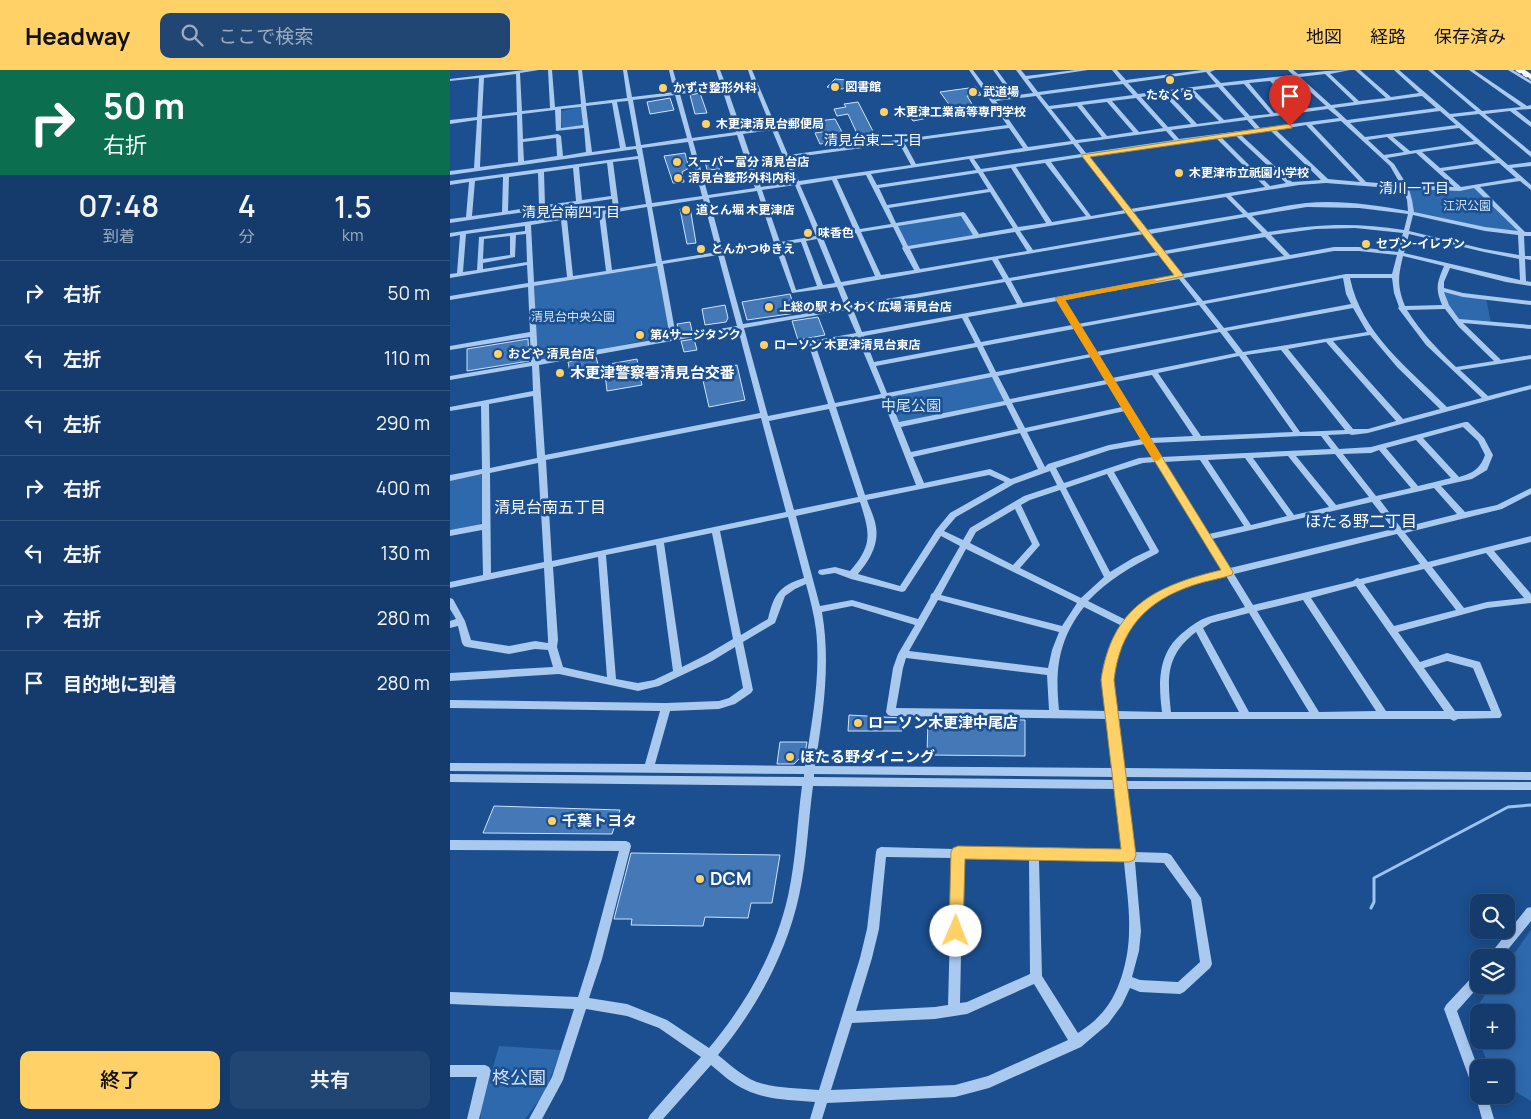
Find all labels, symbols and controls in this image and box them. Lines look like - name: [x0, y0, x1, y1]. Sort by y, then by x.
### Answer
- search box: [160, 13, 510, 58]
- text: Headway: [25, 19, 130, 52]
- icon: search: [178, 21, 206, 49]
- text: ここで検索: [218, 23, 313, 49]
- text: 地図: [1306, 24, 1342, 48]
- text: 経路: [1370, 24, 1406, 48]
- text: 保存済み: [1434, 24, 1506, 48]
- marker: たなくら: [1164, 74, 1176, 86]
- pin: [1269, 75, 1311, 126]
- place label: 図書館: [845, 78, 881, 95]
- place label: かずさ整形外科: [673, 79, 757, 96]
- marker: 図書館: [829, 81, 841, 93]
- text: 50 m: [103, 82, 185, 130]
- marker: かずさ整形外科: [657, 82, 669, 94]
- icon: arrive: [1276, 82, 1304, 110]
- place label: 武道場: [983, 83, 1019, 100]
- marker: 武道場: [967, 86, 979, 98]
- place label: たなくら: [1146, 86, 1194, 103]
- icon: right: [20, 90, 85, 155]
- place label: 木更津工業高等専門学校: [894, 103, 1026, 120]
- marker: 木更津工業高等専門学校: [878, 106, 890, 118]
- place label: 木更津清見台郵便局: [716, 115, 824, 132]
- marker: 木更津清見台郵便局: [700, 118, 712, 130]
- text: 右折: [103, 130, 147, 160]
- district label: 清見台東二丁目: [824, 130, 922, 149]
- place label: スーパー富分 清見台店: [687, 153, 809, 170]
- marker: スーパー富分 清見台店: [671, 156, 683, 168]
- place label: 木更津市立祇園小学校: [1189, 164, 1309, 181]
- marker: 木更津市立祇園小学校: [1173, 167, 1185, 179]
- place label: 清見台整形外科内科: [688, 169, 796, 186]
- marker: 清見台整形外科内科: [672, 172, 684, 184]
- district label: 清川一丁目: [1379, 178, 1449, 197]
- text: 07:48: [78, 185, 159, 226]
- text: 4: [238, 185, 256, 226]
- text: 1.5: [334, 186, 372, 227]
- park label: 江沢公園: [1443, 197, 1491, 214]
- place label: 道とん堀 木更津店: [696, 201, 794, 218]
- district label: 清見台南四丁目: [522, 202, 620, 221]
- marker: 道とん堀 木更津店: [680, 204, 692, 216]
- text: km: [342, 224, 364, 246]
- place label: 味香色: [818, 224, 854, 241]
- text: 到着: [103, 225, 135, 247]
- text: 分: [239, 225, 255, 247]
- marker: 味香色: [802, 227, 814, 239]
- place label: セブン-イレブン: [1376, 235, 1465, 252]
- marker: セブン-イレブン: [1360, 238, 1372, 250]
- place label: とんかつゆきえ: [711, 240, 795, 257]
- marker: とんかつゆきえ: [695, 243, 707, 255]
- icon: right: [20, 279, 48, 307]
- text: 50 m: [388, 280, 430, 306]
- text: 右折: [63, 281, 101, 307]
- place label: 上総の駅 わくわく広場 清見台店: [779, 298, 952, 315]
- marker: 上総の駅 わくわく広場 清見台店: [763, 301, 775, 313]
- park label: 清見台中央公園: [531, 308, 615, 325]
- place label: 第4サージタンク: [650, 326, 741, 343]
- marker: 第4サージタンク: [634, 329, 646, 341]
- place label: ローソン 木更津清見台東店: [774, 336, 920, 353]
- marker: ローソン 木更津清見台東店: [758, 339, 770, 351]
- icon: left: [20, 344, 48, 372]
- text: 110 m: [384, 345, 430, 371]
- place label: おどや 清見台店: [508, 345, 594, 362]
- text: 左折: [63, 346, 101, 372]
- marker: おどや 清見台店: [492, 348, 504, 360]
- place label: 木更津警察署清見台交番: [570, 362, 735, 383]
- marker: 木更津警察署清見台交番: [554, 367, 566, 379]
- park label: 中尾公園: [881, 395, 941, 416]
- icon: left: [20, 409, 48, 437]
- text: 290 m: [376, 410, 430, 436]
- text: 左折: [63, 411, 101, 437]
- icon: right: [20, 474, 48, 502]
- text: 400 m: [376, 475, 430, 501]
- text: 右折: [63, 476, 101, 502]
- district label: 清見台南五丁目: [494, 496, 606, 518]
- district label: ほたる野二丁目: [1305, 510, 1417, 532]
- icon: left: [20, 539, 48, 567]
- text: 130 m: [381, 540, 430, 566]
- text: 左折: [63, 541, 101, 567]
- icon: right: [20, 604, 48, 632]
- text: 280 m: [377, 605, 430, 631]
- text: 右折: [63, 606, 101, 632]
- icon: arrive: [20, 669, 48, 697]
- text: 280 m: [377, 670, 430, 696]
- text: 目的地に到着: [63, 671, 177, 697]
- place label: ローソン木更津中尾店: [868, 712, 1018, 733]
- marker: ローソン木更津中尾店: [852, 717, 864, 729]
- place label: ほたる野ダイニング: [800, 746, 935, 767]
- marker: ほたる野ダイニング: [784, 751, 796, 763]
- place label: 千葉トヨタ: [562, 810, 637, 831]
- marker: 千葉トヨタ: [546, 815, 558, 827]
- place label: DCM: [710, 866, 751, 890]
- marker: DCM: [694, 873, 706, 885]
- map controls: [1470, 894, 1515, 1104]
- button: search: [1470, 894, 1515, 939]
- position arrow: [929, 904, 981, 956]
- button: layers: [1470, 949, 1515, 994]
- button: +: [1470, 1004, 1515, 1049]
- button: 終了: [20, 1051, 220, 1109]
- button: 共有: [230, 1051, 430, 1109]
- button: −: [1470, 1059, 1515, 1104]
- park label: 柊公園: [492, 1065, 546, 1089]

